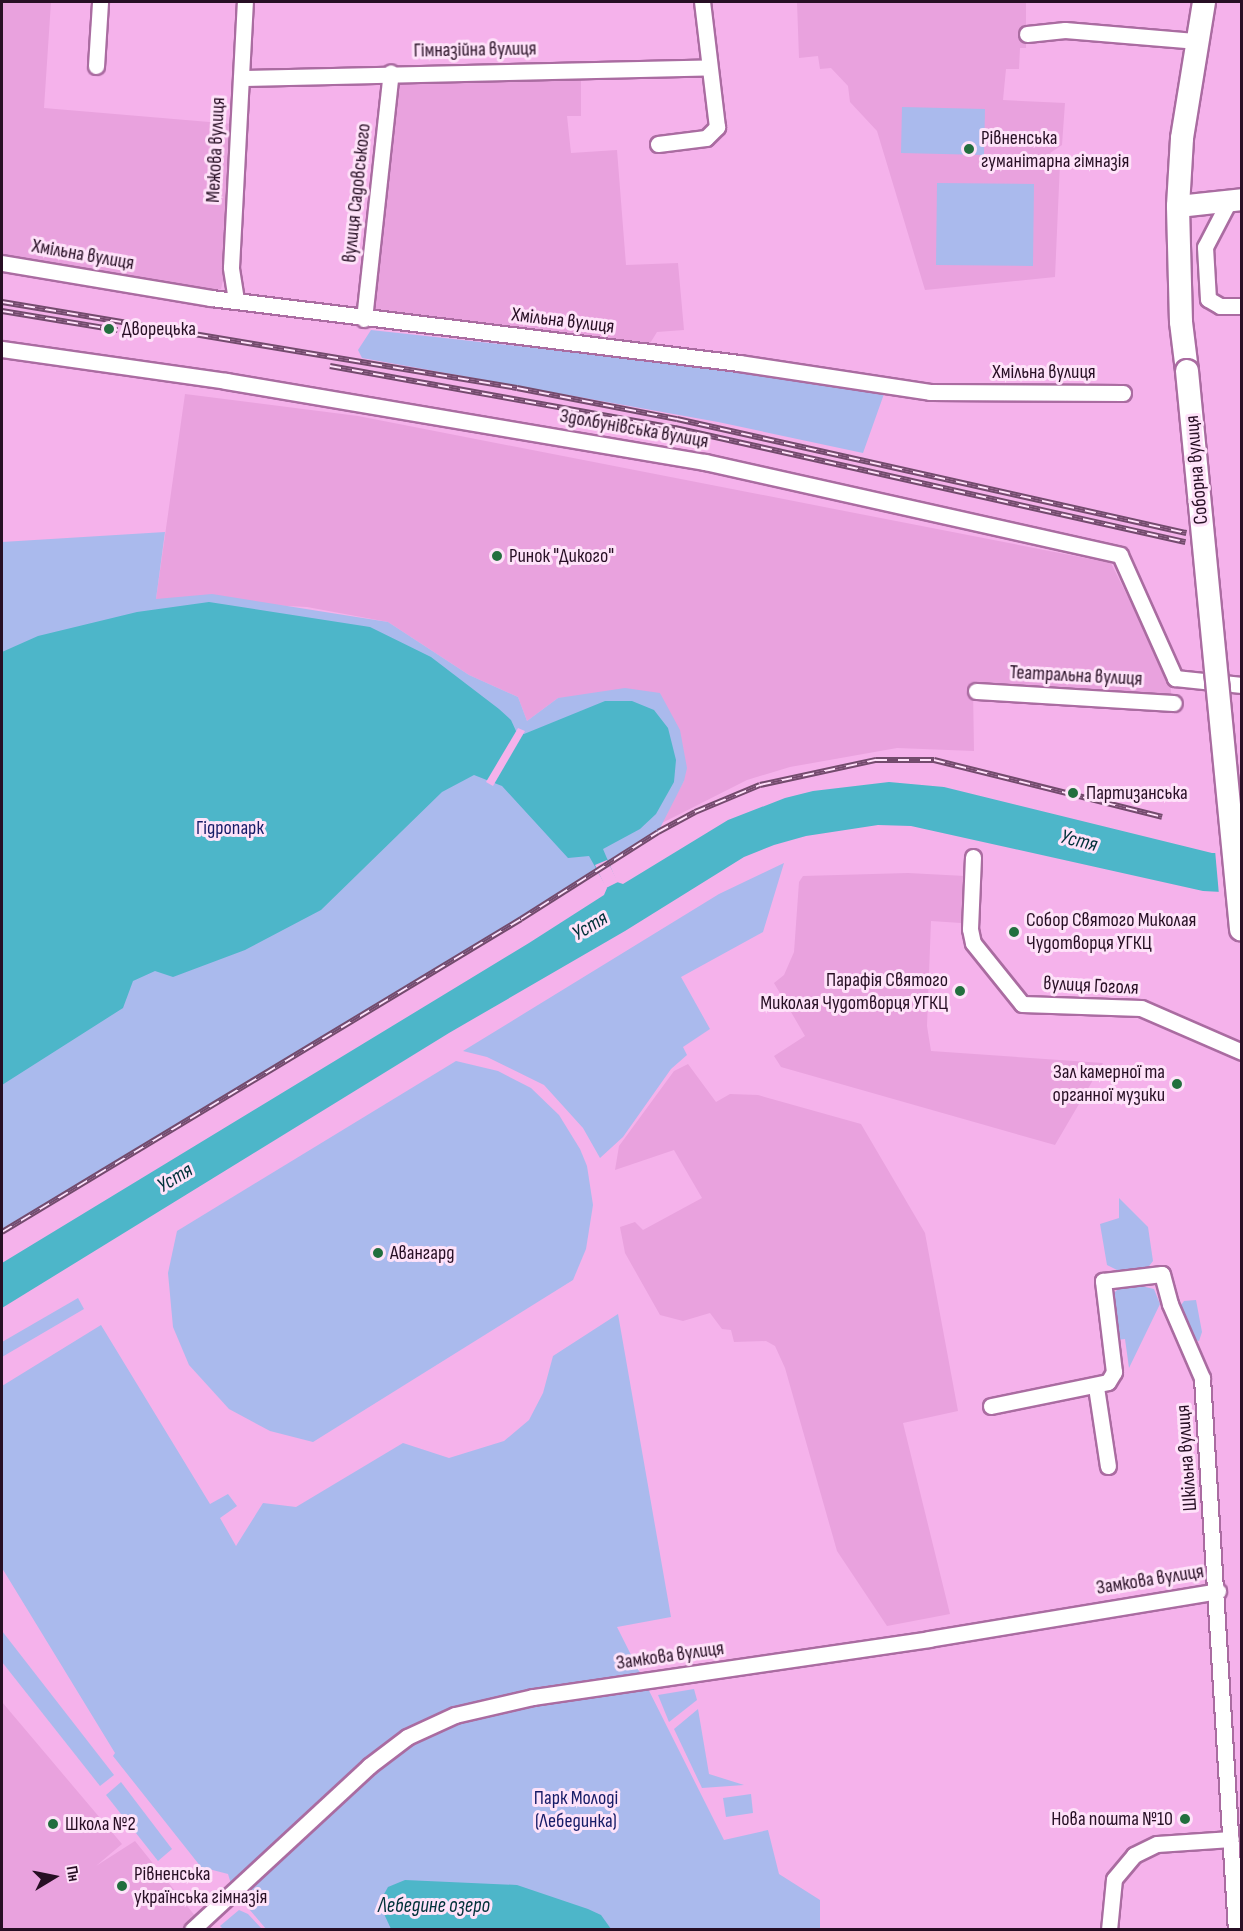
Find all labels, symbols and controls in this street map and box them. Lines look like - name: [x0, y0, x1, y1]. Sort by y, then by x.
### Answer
- street label: Гімназійна вулиця: [413, 37, 537, 63]
- street label: Межова вулиця: [201, 97, 231, 203]
- street label: вулиця Садовського: [338, 122, 376, 264]
- place label: Рівненська гуманітарна гімназія: [981, 126, 1129, 173]
- marker: Рівненська гуманітарна гімназія: [962, 142, 976, 156]
- street label: Хмільна вулиця: [30, 234, 136, 276]
- street label: Хмільна вулиця: [510, 303, 616, 339]
- place label: Дворецька: [122, 317, 196, 341]
- marker: Дворецька: [100, 320, 118, 338]
- street label: Хмільна вулиця: [992, 360, 1096, 384]
- street label: Здолбунівська вулиця: [558, 404, 710, 454]
- street label: Соборна вулиця: [1180, 414, 1214, 526]
- place label: Ринок "Дикого": [509, 544, 614, 568]
- marker: Ринок "Дикого": [490, 549, 504, 563]
- street label: Театральна вулиця: [1009, 661, 1143, 691]
- place label: Партизанська: [1086, 781, 1188, 805]
- marker: Партизанська: [1064, 784, 1082, 802]
- park label: Гідропарк: [196, 816, 264, 840]
- water label: Устя: [1058, 824, 1100, 858]
- water label: Устя: [568, 906, 612, 946]
- place label: Собор Святого Миколая Чудотворця УГКЦ: [1026, 909, 1196, 956]
- marker: Собор Святого Миколая Чудотворця УГКЦ: [1007, 925, 1021, 939]
- place label: Парафія Святого Миколая Чудотворця УГКЦ: [760, 968, 948, 1015]
- street label: вулиця Гоголя: [1043, 972, 1139, 1000]
- marker: Парафія Святого Миколая Чудотворця УГКЦ: [953, 984, 967, 998]
- place label: Зал камерної та органної музики: [1053, 1060, 1165, 1107]
- marker: Зал камерної та органної музики: [1170, 1077, 1184, 1091]
- water label: Устя: [153, 1158, 197, 1198]
- place label: Авангард: [390, 1241, 454, 1265]
- marker: Авангард: [371, 1246, 385, 1260]
- street label: Шкільна вулиця: [1171, 1404, 1203, 1512]
- street label: Замкова вулиця: [1094, 1560, 1206, 1600]
- street label: Замкова вулиця: [615, 1637, 725, 1675]
- park label: Парк Молоді (Лебединка): [534, 1787, 618, 1834]
- place label: Нова пошта №10: [1051, 1807, 1173, 1831]
- place label: Школа №2: [65, 1812, 136, 1836]
- marker: Нова пошта №10: [1178, 1812, 1192, 1826]
- marker: Школа №2: [46, 1817, 60, 1831]
- north arrow: [24, 1847, 84, 1907]
- place label: Рівненська українська гімназія: [134, 1862, 267, 1909]
- text: Пн: [62, 1865, 83, 1883]
- marker: Рівненська українська гімназія: [115, 1879, 129, 1893]
- water label: Лебедине озеро: [378, 1893, 490, 1919]

